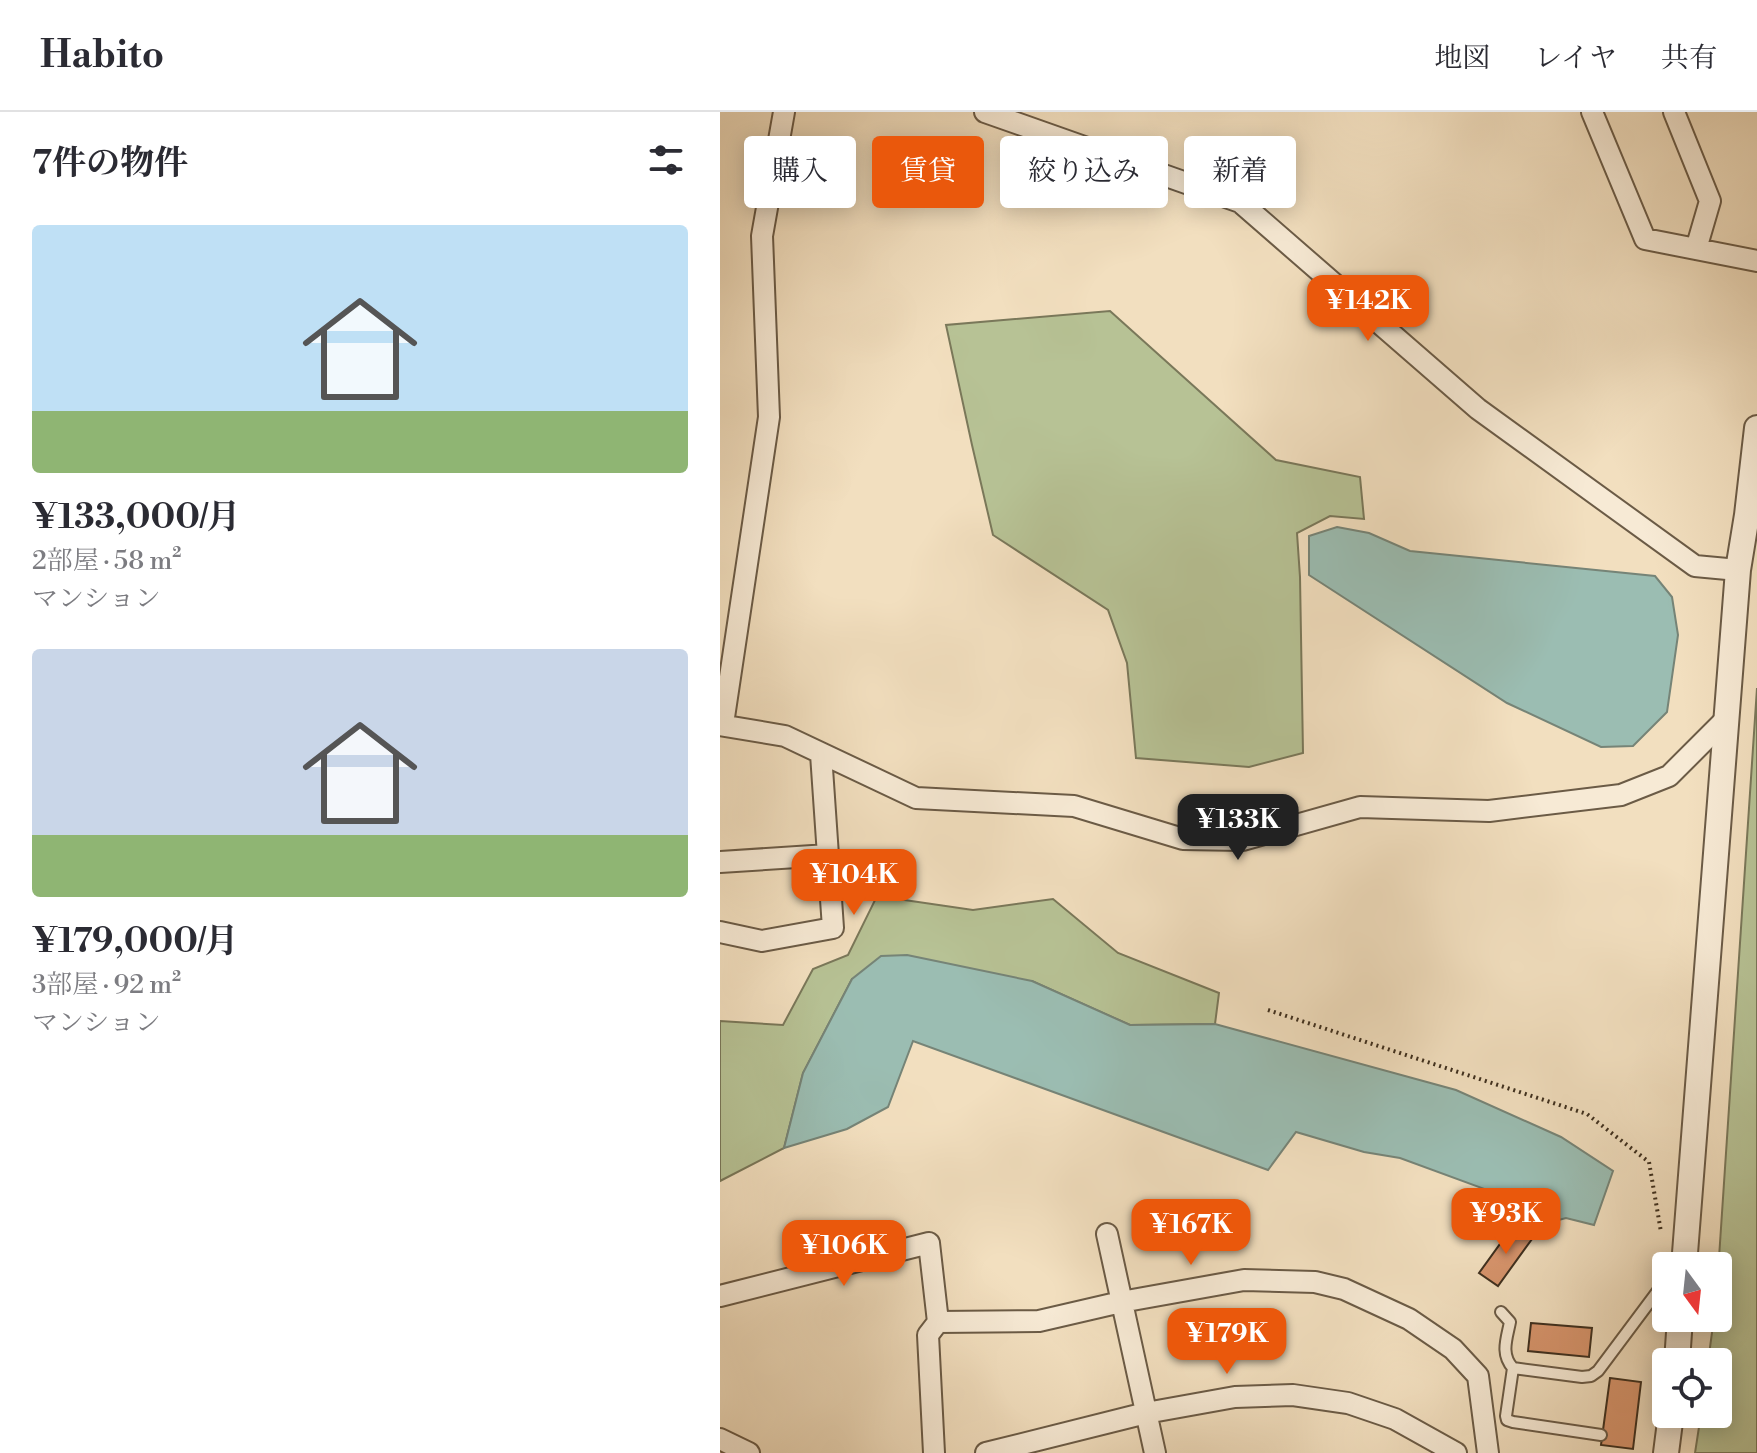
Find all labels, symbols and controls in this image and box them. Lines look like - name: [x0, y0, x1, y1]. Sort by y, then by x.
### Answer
- text: Habito: [40, 32, 164, 79]
- text: 地図: [1434, 41, 1490, 76]
- text: レイヤ: [1534, 41, 1617, 76]
- text: 共有: [1661, 41, 1717, 76]
- chip: 購入: [744, 136, 856, 208]
- chip: 賃貸: [872, 136, 984, 208]
- chip: 絞り込み: [1000, 136, 1168, 208]
- chip: 新着: [1184, 136, 1296, 208]
- icon: filters: [644, 138, 688, 182]
- text: 7件の物件: [32, 143, 188, 185]
- pin: ¥142K: [1312, 275, 1424, 343]
- icon: home: [288, 277, 432, 421]
- text: ¥142K: [1325, 285, 1411, 317]
- text: ¥133,000/月: [32, 497, 240, 539]
- text: 2部屋 · 58 m²: [32, 545, 181, 577]
- text: マンション: [32, 583, 161, 615]
- icon: home: [288, 701, 432, 845]
- pin: ¥133K: [1182, 794, 1294, 862]
- text: ¥133K: [1196, 804, 1280, 836]
- pin: ¥104K: [798, 849, 910, 917]
- text: ¥104K: [810, 859, 898, 891]
- text: ¥179,000/月: [32, 921, 238, 963]
- text: 3部屋 · 92 m²: [32, 969, 181, 1001]
- text: マンション: [32, 1007, 161, 1039]
- pin: ¥93K: [1459, 1188, 1553, 1256]
- text: ¥93K: [1469, 1198, 1543, 1230]
- pin: ¥167K: [1135, 1199, 1247, 1267]
- text: ¥167K: [1149, 1209, 1233, 1241]
- pin: ¥106K: [788, 1220, 900, 1288]
- text: ¥106K: [800, 1230, 888, 1262]
- north arrow: [1652, 1252, 1732, 1332]
- map controls: [1652, 1252, 1732, 1428]
- pin: ¥179K: [1171, 1308, 1283, 1376]
- text: ¥179K: [1185, 1318, 1269, 1350]
- button: locate: [1652, 1348, 1732, 1428]

